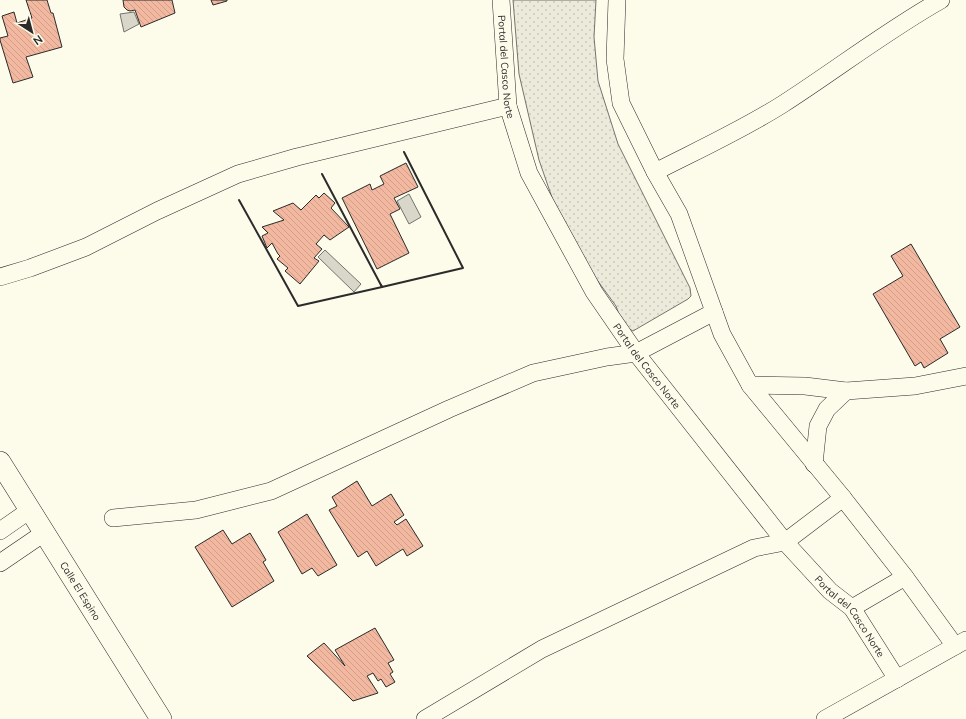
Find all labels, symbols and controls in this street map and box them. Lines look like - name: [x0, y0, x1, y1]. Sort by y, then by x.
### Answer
- north arrow: [12, 12, 52, 52]
- street label: Portal del Casco Norte: [495, 15, 518, 120]
- text: N: [30, 32, 45, 48]
- street label: Portal del Casco Norte: [610, 321, 683, 411]
- street label: Calle El Espino: [57, 559, 104, 623]
- street label: Portal del Casco Norte: [812, 573, 887, 660]

